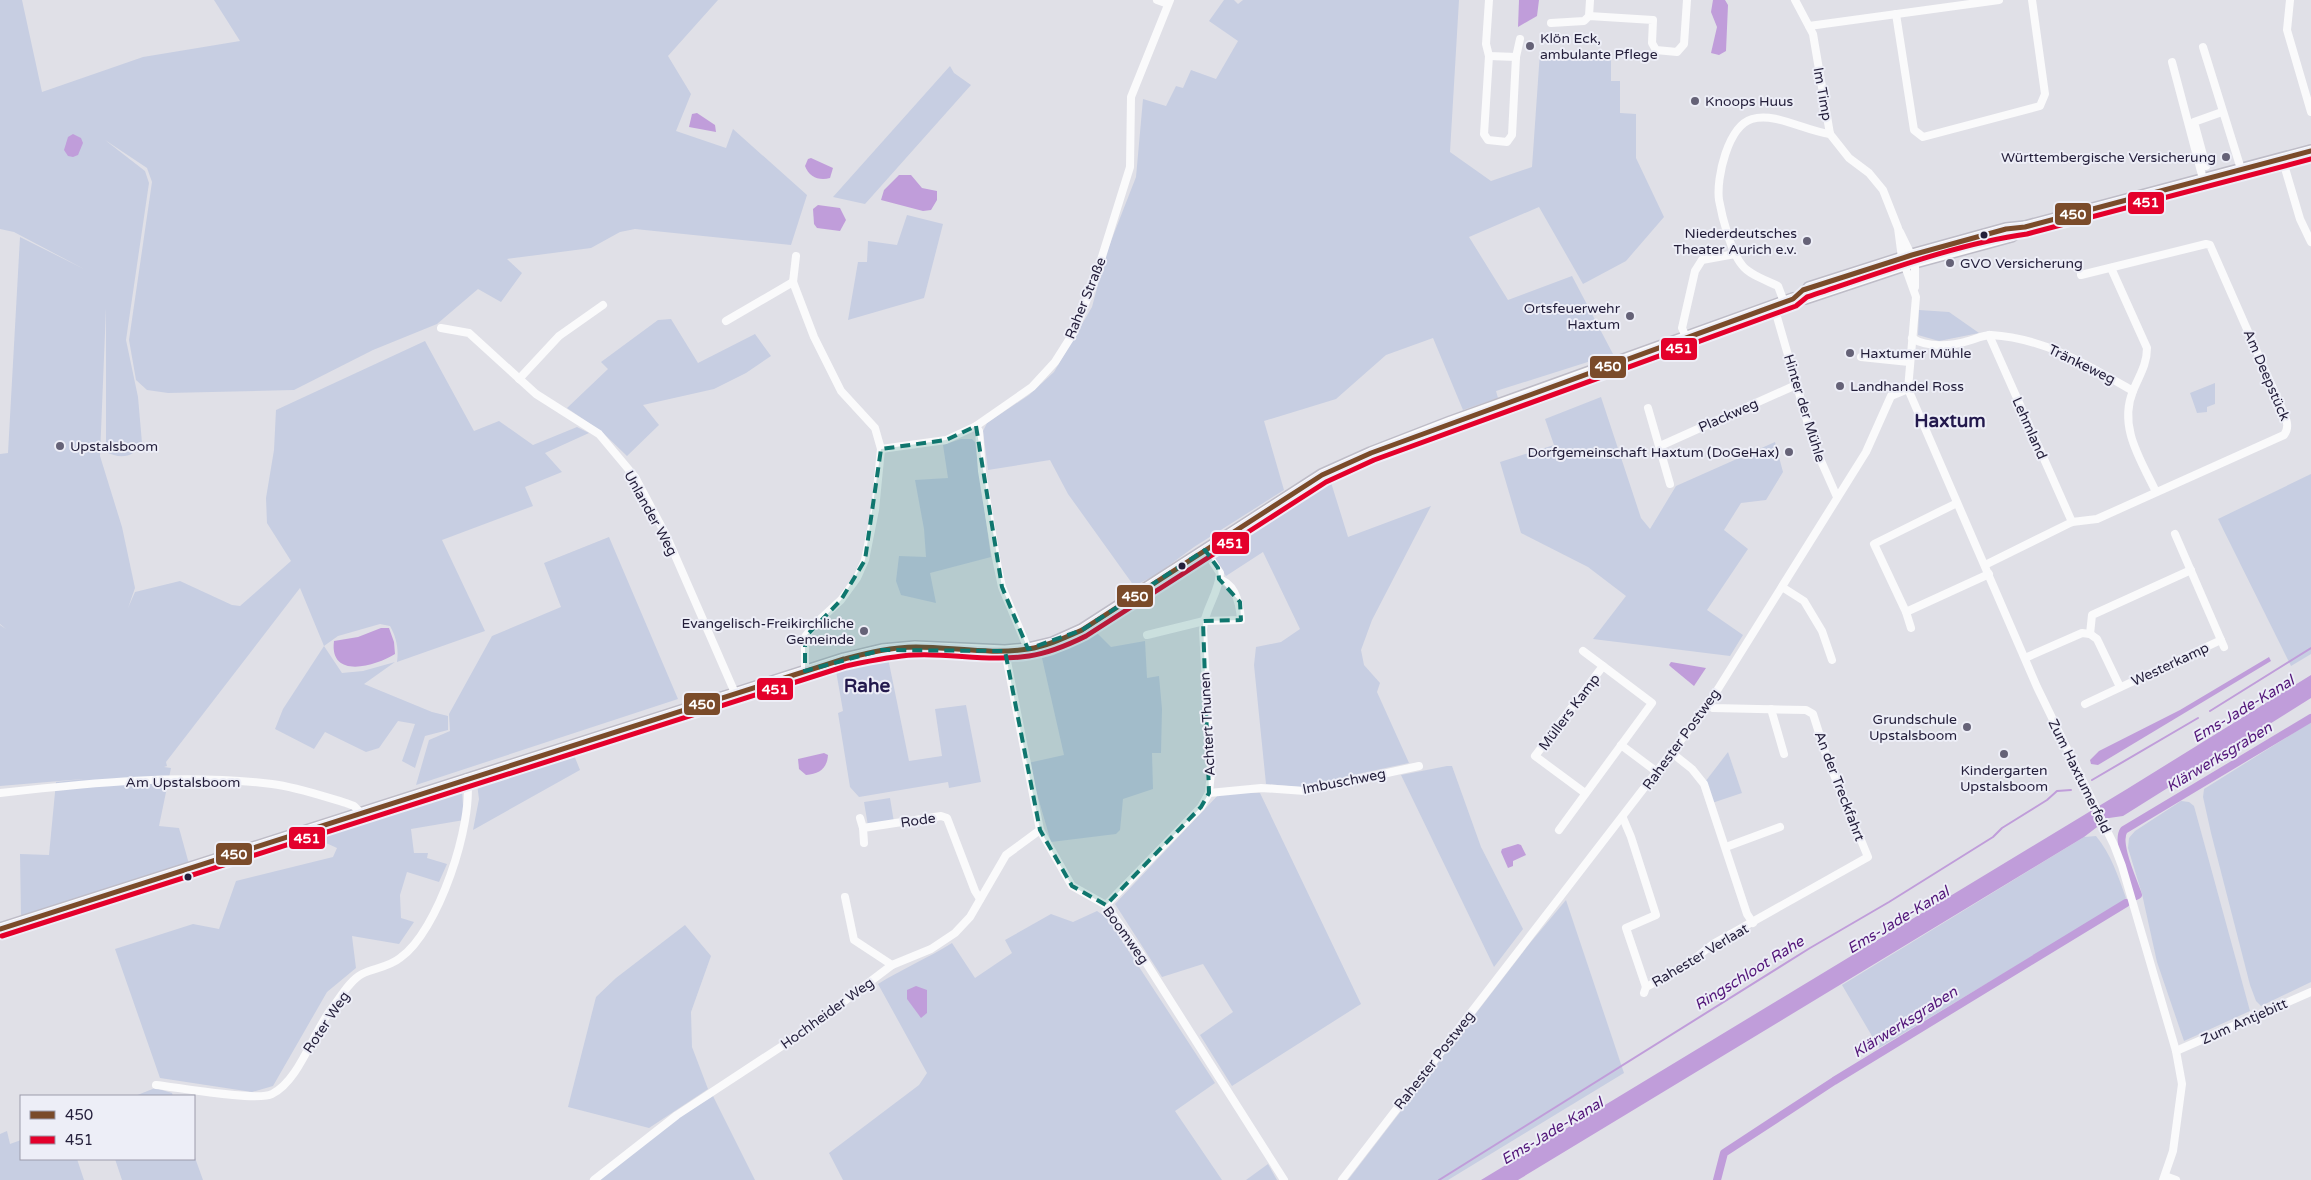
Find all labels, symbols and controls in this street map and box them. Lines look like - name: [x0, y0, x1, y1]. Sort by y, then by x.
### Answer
- place label: Klön Eck, ambulante Pflege: [1540, 30, 1658, 63]
- marker: Klön Eck, ambulante Pflege: [1524, 40, 1536, 52]
- street label: Im Timp: [1809, 66, 1836, 122]
- place label: Knoops Huus: [1705, 93, 1794, 110]
- marker: Knoops Huus: [1689, 95, 1701, 107]
- place label: Württembergische Versicherung: [2001, 149, 2216, 166]
- marker: Württembergische Versicherung: [2220, 151, 2232, 163]
- line badge: 451: [2127, 191, 2165, 215]
- text: 451: [2133, 194, 2159, 211]
- line badge: 450: [2054, 202, 2092, 226]
- text: 450: [2060, 206, 2086, 223]
- place label: Niederdeutsches Theater Aurich e.v.: [1673, 225, 1797, 258]
- unlabelled marker: [1979, 230, 1989, 240]
- marker: Niederdeutsches Theater Aurich e.v.: [1801, 235, 1813, 247]
- street label: Raher Straße: [1061, 255, 1110, 342]
- place label: GVO Versicherung: [1960, 255, 2083, 272]
- marker: GVO Versicherung: [1944, 257, 1956, 269]
- place label: Ortsfeuerwehr Haxtum: [1524, 300, 1621, 333]
- marker: Ortsfeuerwehr Haxtum: [1624, 310, 1636, 322]
- street label: Am Deepstück: [2240, 327, 2294, 424]
- line badge: 451: [1660, 337, 1698, 361]
- text: 451: [1666, 340, 1692, 357]
- street label: Tränkeweg: [2045, 341, 2118, 388]
- place label: Haxtumer Mühle: [1860, 345, 1972, 362]
- marker: Haxtumer Mühle: [1844, 347, 1856, 359]
- street label: Hinter der Mühle: [1780, 352, 1829, 464]
- line badge: 450: [1589, 355, 1627, 379]
- text: 450: [1595, 358, 1621, 375]
- place label: Landhandel Ross: [1850, 378, 1964, 395]
- marker: Landhandel Ross: [1834, 380, 1846, 392]
- street label: Plackweg: [1696, 395, 1761, 436]
- street label: Lehmland: [2008, 395, 2051, 462]
- district label: Haxtum: [1914, 410, 1986, 432]
- place label: Upstalsboom: [70, 438, 158, 455]
- marker: Upstalsboom: [54, 440, 66, 452]
- place label: Dorfgemeinschaft Haxtum (DoGeHax): [1528, 444, 1779, 461]
- marker: Dorfgemeinschaft Haxtum (DoGeHax): [1783, 446, 1795, 458]
- street label: Unlander Weg: [620, 468, 681, 559]
- line badge: 451: [1211, 531, 1250, 555]
- text: 451: [1217, 535, 1243, 552]
- unlabelled marker: [1177, 561, 1187, 571]
- line badge: 450: [1116, 584, 1154, 608]
- text: 450: [1122, 588, 1148, 605]
- place label: Evangelisch-Freikirchliche Gemeinde: [682, 615, 854, 648]
- marker: Evangelisch-Freikirchliche Gemeinde: [858, 625, 870, 637]
- street label: Westerkamp: [2129, 639, 2212, 690]
- water label: Ems-Jade-Kanal: [2189, 670, 2299, 747]
- street label: Müllers Kamp: [1535, 671, 1604, 754]
- street label: Achtert Thunen: [1196, 672, 1219, 776]
- district label: Rahe: [844, 675, 891, 697]
- line badge: 451: [756, 677, 794, 701]
- text: 451: [762, 681, 788, 698]
- street label: Rahester Postweg: [1639, 686, 1724, 793]
- line badge: 450: [683, 692, 721, 716]
- text: 450: [689, 696, 715, 713]
- place label: Grundschule Upstalsboom: [1869, 711, 1957, 744]
- street label: Zum Haxtumerfeld: [2044, 716, 2115, 836]
- water label: Klärwerksgraben: [2163, 718, 2276, 796]
- marker: Grundschule Upstalsboom: [1961, 721, 1973, 733]
- street label: An der Treckfahrt: [1811, 729, 1869, 844]
- marker: Kindergarten Upstalsboom: [1998, 748, 2010, 760]
- place label: Kindergarten Upstalsboom: [1960, 762, 2048, 795]
- street label: Imbuschweg: [1301, 765, 1387, 798]
- street label: Am Upstalsboom: [126, 774, 240, 791]
- street label: Rode: [899, 810, 937, 831]
- line badge: 451: [288, 826, 326, 850]
- text: 451: [294, 830, 320, 847]
- line badge: 450: [215, 842, 253, 866]
- text: 450: [221, 846, 247, 863]
- unlabelled marker: [183, 872, 193, 882]
- water label: Ems-Jade-Kanal: [1844, 881, 1954, 958]
- street label: Boomweg: [1099, 903, 1152, 967]
- street label: Rahester Verlaat: [1649, 920, 1752, 991]
- water label: Ringschloot Rahe: [1691, 931, 1808, 1014]
- street label: Hochheider Weg: [777, 974, 877, 1053]
- water label: Klärwerksgraben: [1849, 982, 1961, 1061]
- street label: Roter Weg: [300, 988, 353, 1056]
- street label: Zum Antjebitt: [2198, 995, 2291, 1048]
- street label: Rahester Postweg: [1391, 1008, 1478, 1113]
- water label: Ems-Jade-Kanal: [1498, 1092, 1608, 1169]
- legend: [20, 1095, 195, 1160]
- text: 450: [65, 1106, 93, 1124]
- text: 451: [65, 1131, 93, 1149]

